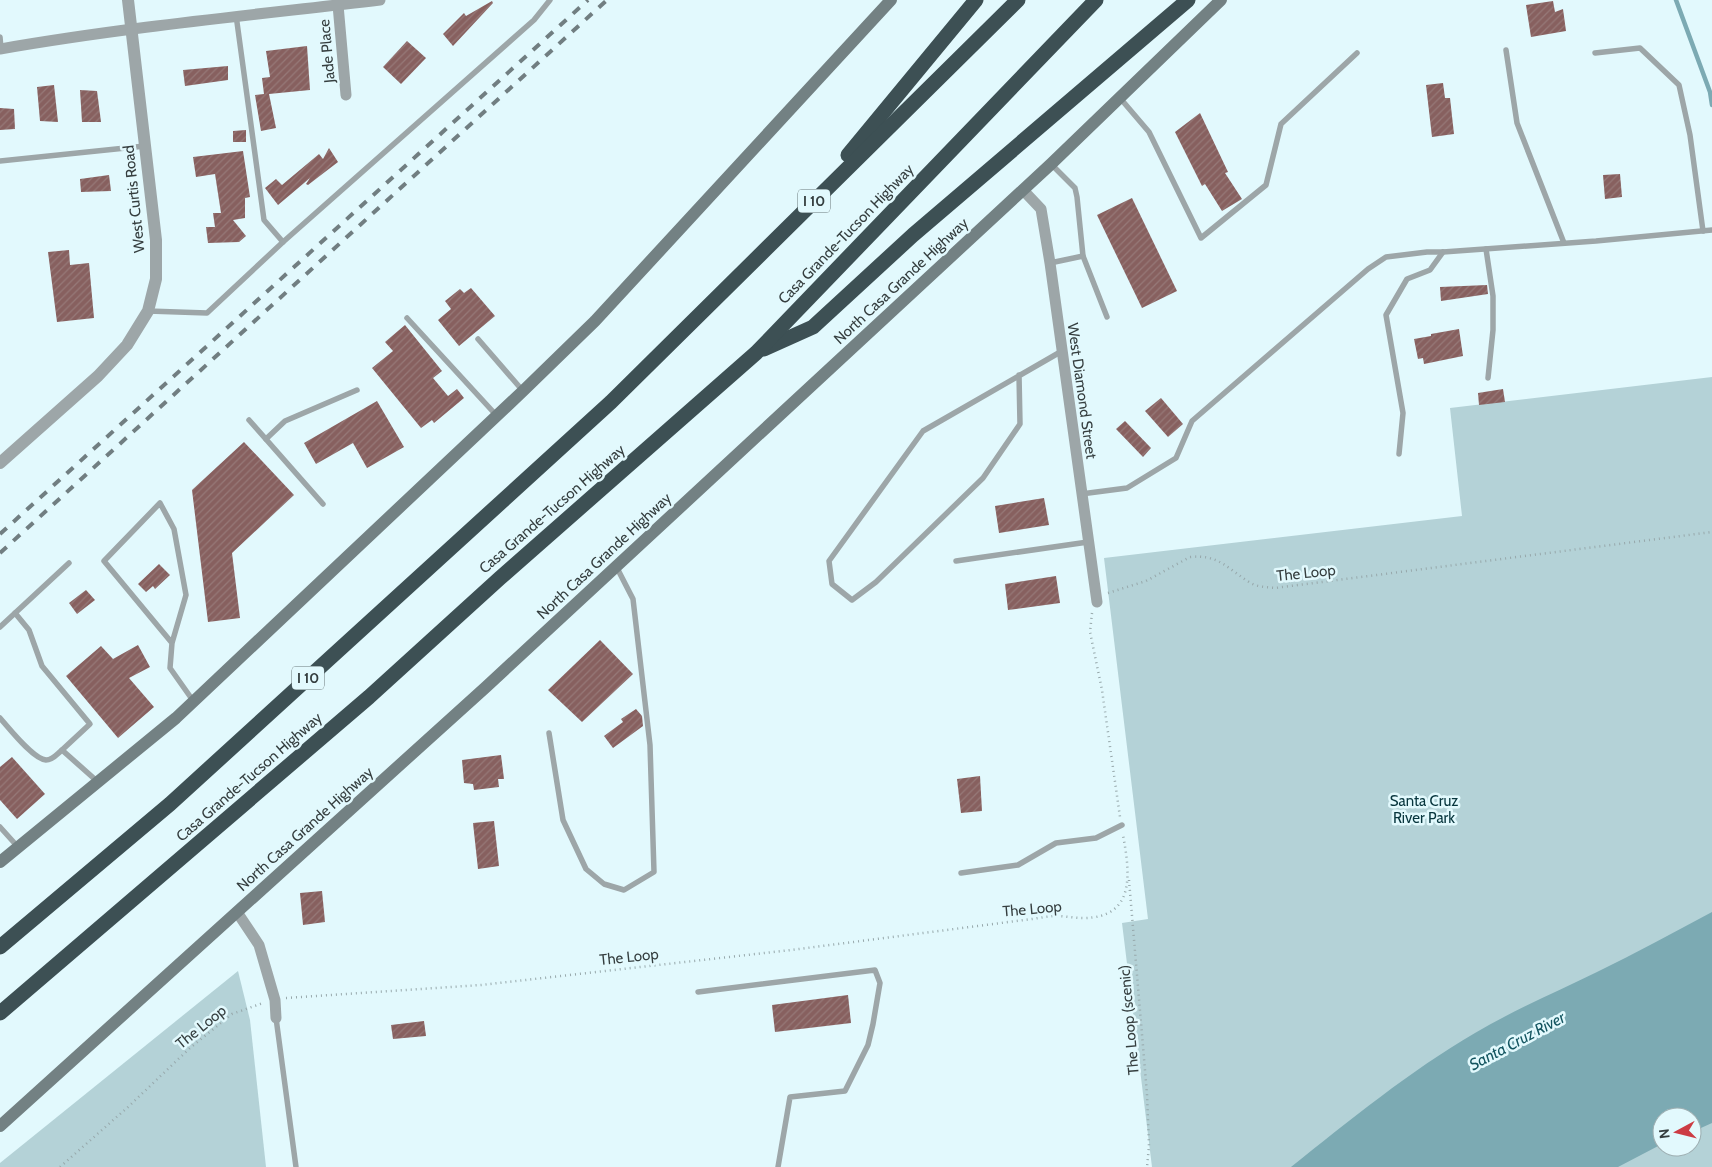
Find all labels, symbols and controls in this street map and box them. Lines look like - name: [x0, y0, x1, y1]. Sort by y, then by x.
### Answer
- street label: Jade Place: [315, 18, 339, 85]
- street label: West Curtis Road: [119, 144, 149, 254]
- street label: Casa Grande-Tucson Highway: [775, 160, 918, 308]
- road number: I 10: [798, 190, 830, 212]
- street label: North Casa Grande Highway: [830, 214, 972, 348]
- street label: West Diamond Street: [1064, 322, 1100, 460]
- street label: Casa Grande-Tucson Highway: [475, 441, 629, 577]
- street label: North Casa Grande Highway: [533, 489, 675, 623]
- street label: The Loop: [1276, 561, 1336, 585]
- road number: I 10: [292, 666, 324, 690]
- street label: Casa Grande-Tucson Highway: [172, 709, 326, 845]
- street label: North Casa Grande Highway: [233, 763, 377, 895]
- park label: Santa Cruz River Park: [1390, 792, 1458, 827]
- street label: The Loop: [1002, 897, 1062, 921]
- street label: The Loop: [599, 945, 659, 969]
- street label: The Loop (scenic): [1115, 964, 1143, 1076]
- street label: The Loop: [172, 1001, 230, 1053]
- water label: Santa Cruz River: [1466, 1007, 1569, 1074]
- north arrow: [1652, 1107, 1702, 1157]
- text: N: [1655, 1128, 1674, 1140]

